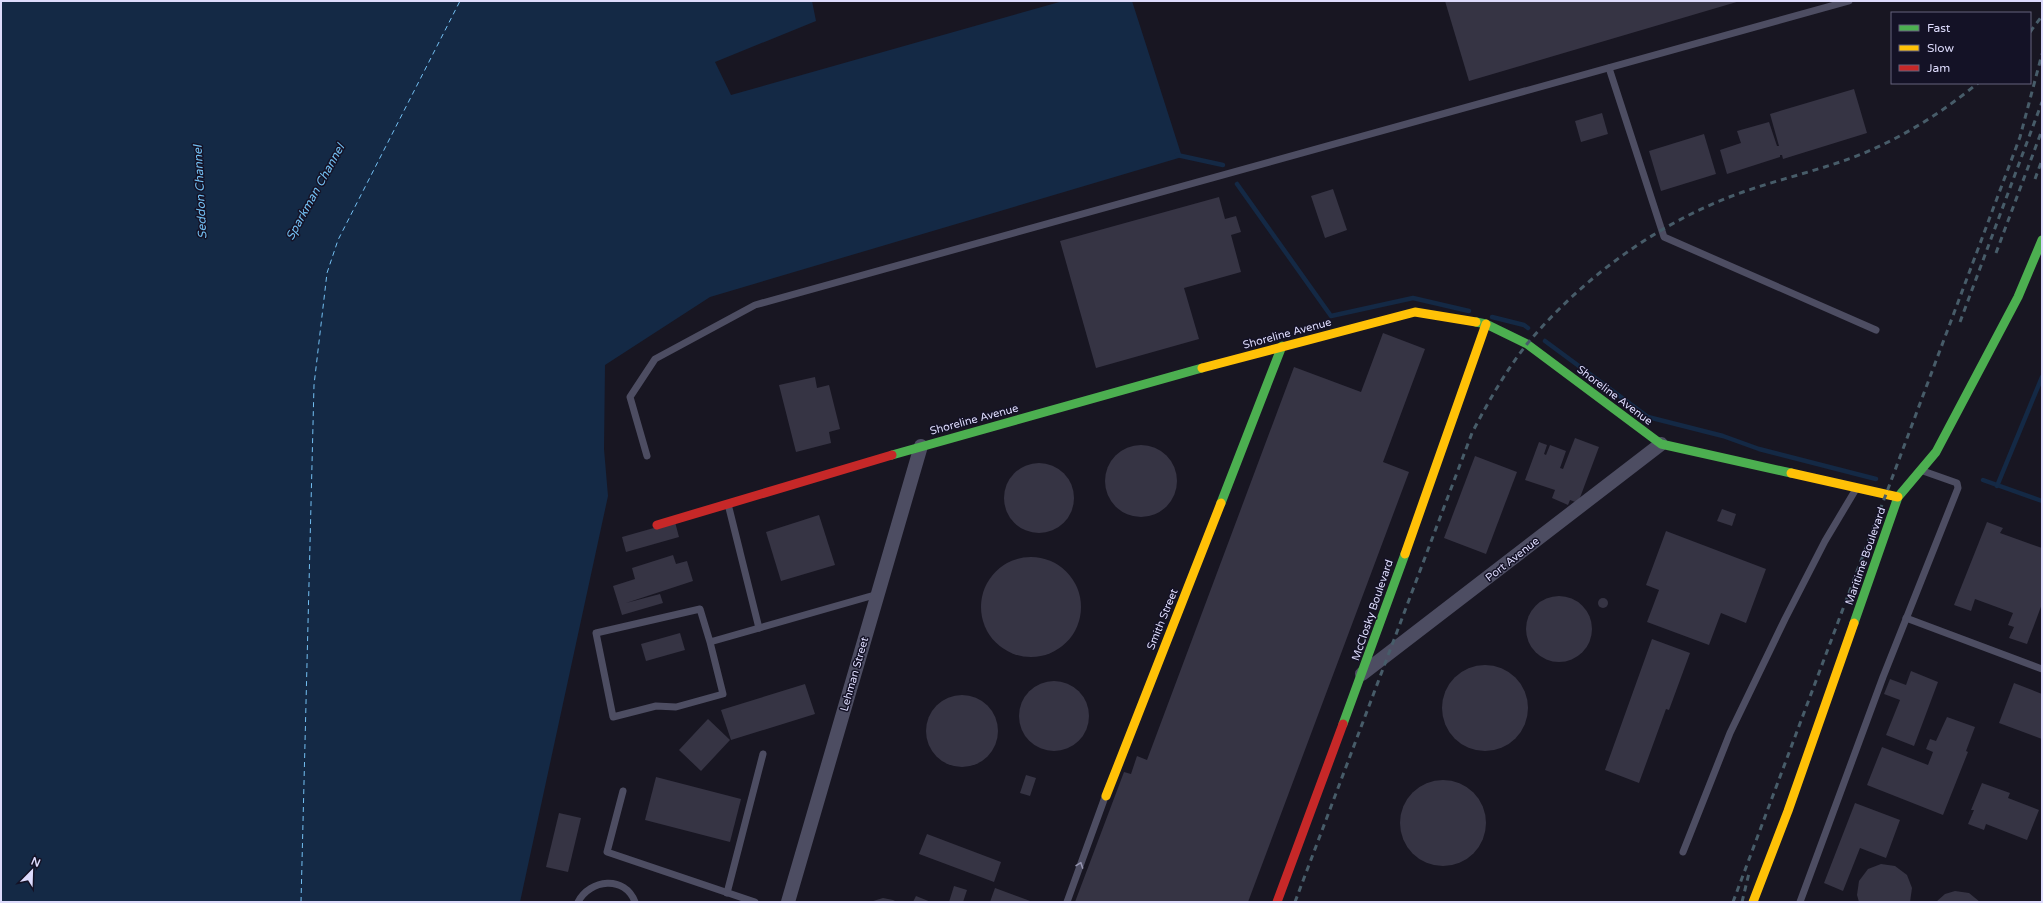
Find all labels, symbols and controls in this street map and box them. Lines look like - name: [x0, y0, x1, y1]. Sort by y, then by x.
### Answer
- legend: [1891, 12, 2031, 84]
- text: Fast: [1927, 21, 1951, 35]
- text: Slow: [1927, 41, 1954, 55]
- text: Jam: [1927, 61, 1950, 75]
- water label: Sparkman Channel: [283, 140, 348, 243]
- water label: Seddon Channel: [190, 143, 209, 239]
- street label: Shoreline Avenue: [1242, 315, 1333, 352]
- street label: Shoreline Avenue: [1574, 363, 1655, 428]
- street label: Shoreline Avenue: [929, 401, 1020, 438]
- street label: Maritime Boulevard: [1843, 505, 1888, 607]
- street label: Port Avenue: [1483, 534, 1542, 584]
- street label: McClosky Boulevard: [1349, 558, 1396, 662]
- street label: Smith Street: [1144, 587, 1181, 652]
- street label: Lehman Street: [838, 636, 871, 713]
- north arrow: [12, 851, 52, 891]
- text: N: [29, 855, 42, 870]
- one-way arrow: [1076, 862, 1084, 869]

